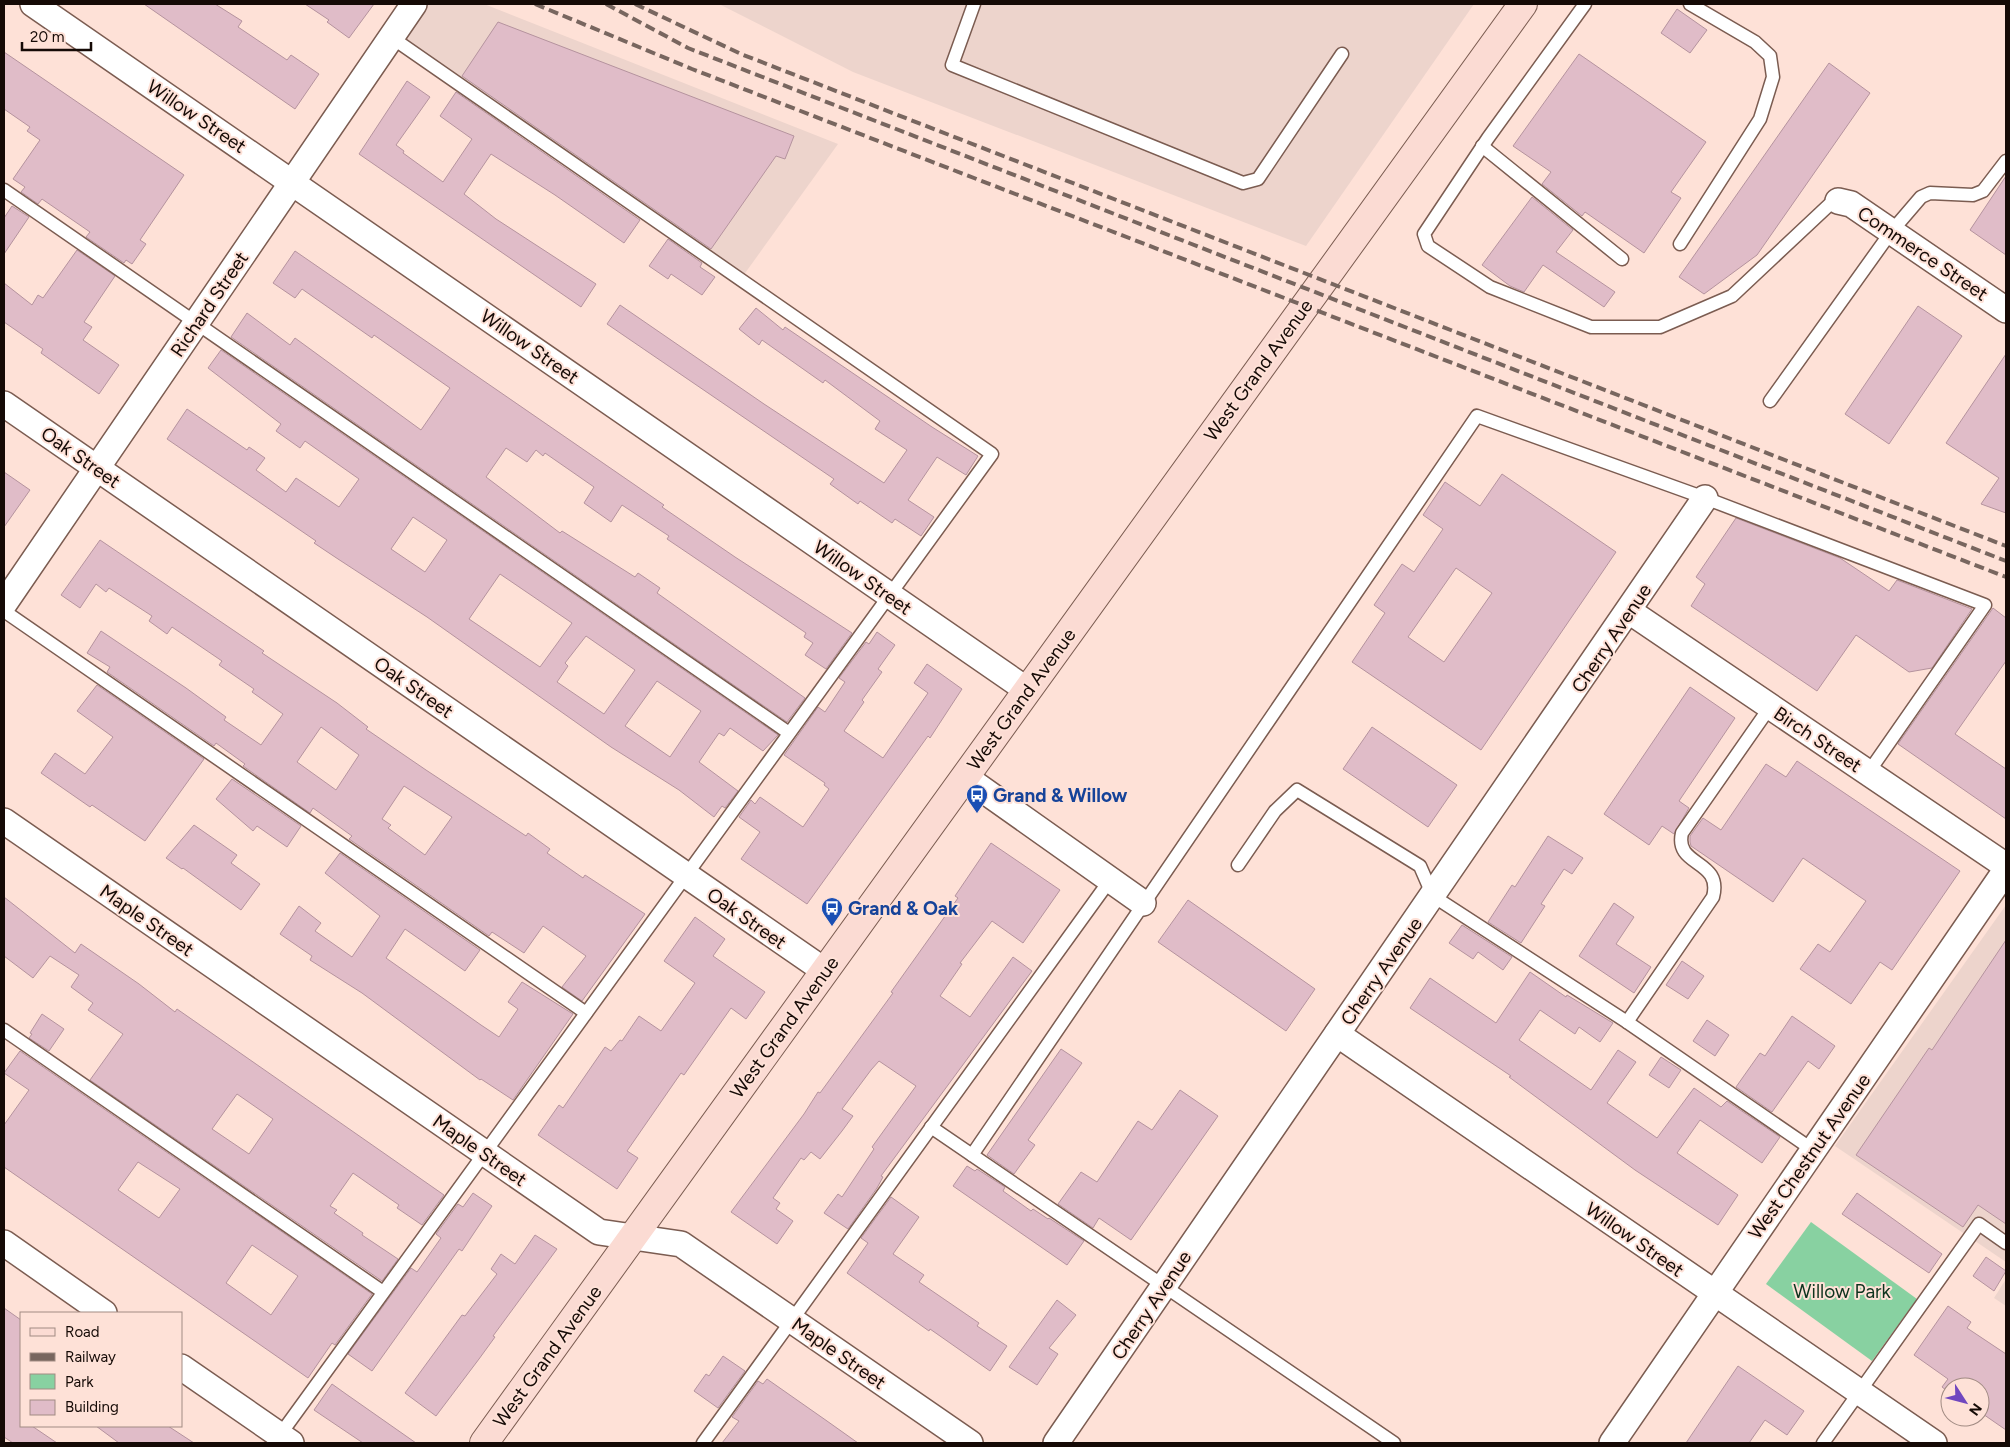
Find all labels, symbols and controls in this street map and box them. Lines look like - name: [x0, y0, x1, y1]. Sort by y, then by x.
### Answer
- scale bar: [22, 20, 91, 52]
- text: 20 m: [30, 28, 64, 46]
- street label: Willow Street: [143, 75, 251, 158]
- street label: Commerce Street: [1853, 201, 1992, 306]
- street label: Richard Street: [166, 247, 253, 361]
- street label: West Grand Avenue: [1199, 295, 1318, 446]
- street label: Willow Street: [476, 304, 583, 389]
- street label: Oak Street: [37, 422, 125, 493]
- street label: Willow Street: [809, 535, 916, 620]
- street label: Cherry Avenue: [1567, 579, 1656, 697]
- street label: West Grand Avenue: [962, 624, 1081, 775]
- street label: Oak Street: [370, 652, 458, 723]
- street label: Birch Street: [1769, 702, 1866, 777]
- bus stop icon: Grand & Willow: [965, 783, 989, 814]
- place label: Grand & Willow: [993, 784, 1128, 807]
- street label: Maple Street: [95, 880, 198, 961]
- street label: Oak Street: [703, 883, 791, 954]
- bus stop icon: Grand & Oak: [820, 896, 844, 927]
- place label: Grand & Oak: [848, 897, 959, 920]
- street label: Cherry Avenue: [1336, 913, 1427, 1030]
- street label: West Grand Avenue: [725, 952, 844, 1103]
- street label: West Chestnut Avenue: [1744, 1069, 1875, 1243]
- street label: Maple Street: [428, 1110, 531, 1191]
- street label: Willow Street: [1581, 1197, 1688, 1282]
- street label: Cherry Avenue: [1107, 1246, 1196, 1364]
- park label: Willow Park: [1793, 1280, 1892, 1303]
- street label: West Grand Avenue: [488, 1281, 607, 1432]
- legend: [20, 1312, 182, 1427]
- street label: Maple Street: [787, 1313, 890, 1394]
- text: Road: [65, 1323, 100, 1341]
- text: Railway: [65, 1348, 116, 1366]
- text: Park: [65, 1373, 94, 1391]
- north arrow: [1940, 1377, 1990, 1427]
- text: Building: [65, 1398, 119, 1416]
- text: N: [1965, 1400, 1985, 1419]

